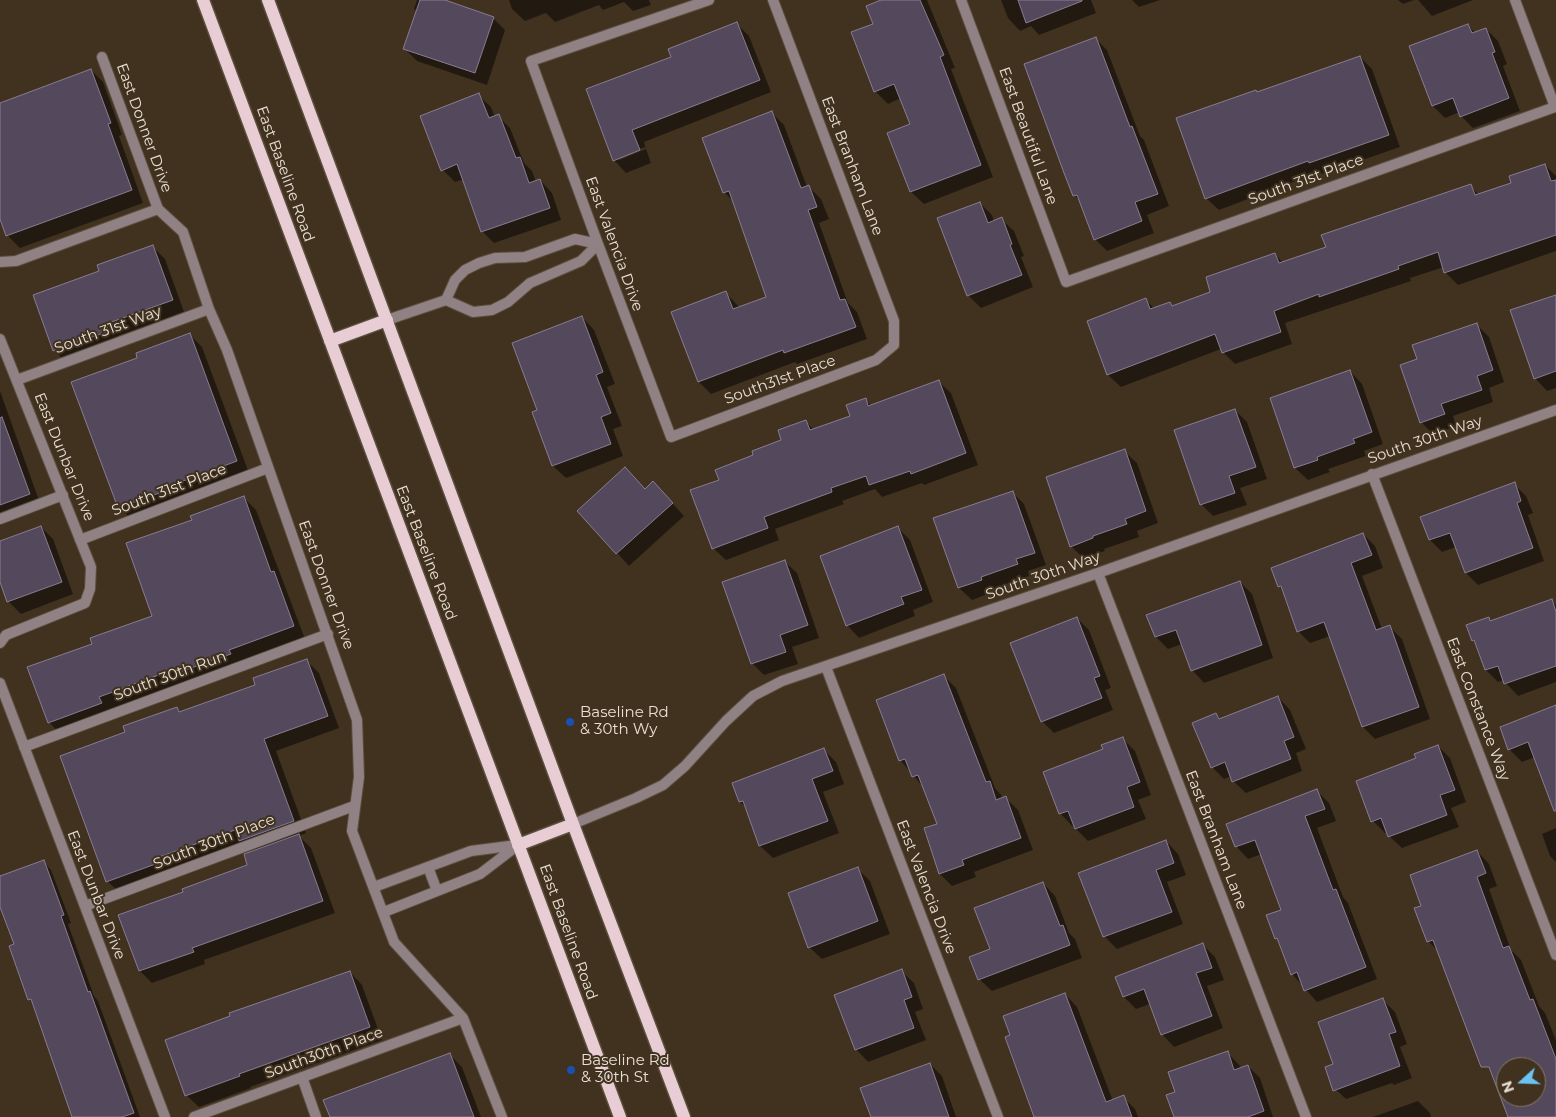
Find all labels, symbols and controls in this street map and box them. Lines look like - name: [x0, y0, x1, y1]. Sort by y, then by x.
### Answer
- street label: East Donner Drive: [112, 61, 176, 195]
- street label: East Beautiful Lane: [995, 65, 1061, 207]
- street label: East Branham Lane: [817, 94, 887, 238]
- street label: East Baseline Road: [252, 104, 318, 244]
- street label: South 31st Place: [1246, 151, 1366, 209]
- street label: East Valencia Drive: [581, 174, 647, 314]
- street label: South 31st Way: [52, 302, 164, 358]
- street label: South31st Place: [722, 352, 838, 408]
- street label: East Dunbar Drive: [30, 390, 98, 524]
- street label: South 30th Way: [1365, 412, 1485, 468]
- street label: South 31st Place: [109, 460, 229, 520]
- street label: East Baseline Road: [392, 483, 460, 623]
- street label: East Donner Drive: [294, 518, 358, 652]
- street label: South 30th Way: [983, 548, 1103, 604]
- street label: East Constance Way: [1442, 635, 1514, 783]
- street label: South 30th Run: [111, 647, 229, 705]
- place label: Baseline Rd & 30th Wy: [580, 704, 669, 739]
- marker: Baseline Rd & 30th Wy: [564, 716, 576, 728]
- street label: East Branham Lane: [1181, 768, 1251, 912]
- street label: South 30th Place: [151, 811, 277, 873]
- street label: East Valencia Drive: [892, 817, 960, 957]
- street label: East Dunbar Drive: [63, 828, 129, 962]
- street label: East Baseline Road: [535, 862, 601, 1002]
- street label: South30th Place: [262, 1023, 386, 1083]
- place label: Baseline Rd & 30th St: [581, 1052, 670, 1087]
- north arrow: [1496, 1057, 1546, 1107]
- marker: Baseline Rd & 30th St: [565, 1064, 577, 1076]
- text: N: [1497, 1078, 1518, 1095]

